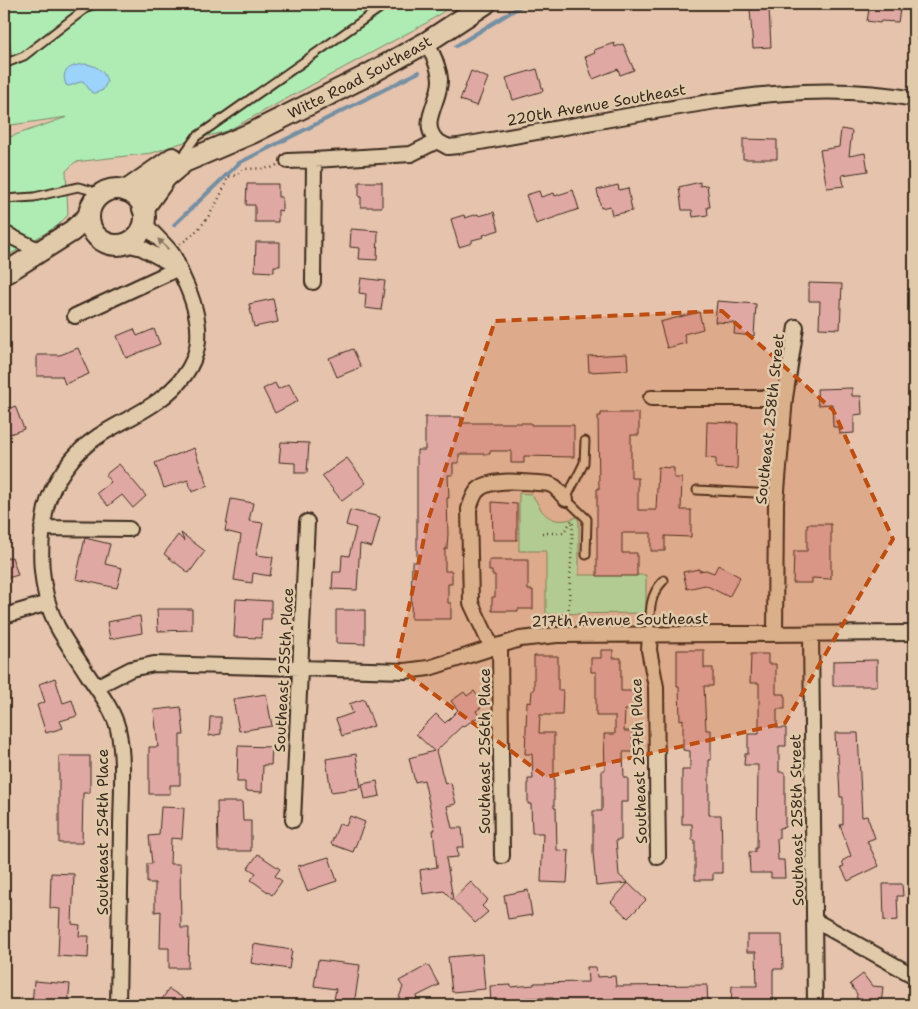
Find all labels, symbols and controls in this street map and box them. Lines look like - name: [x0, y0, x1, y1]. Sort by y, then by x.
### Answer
- street label: Witte Road Southeast: [284, 31, 436, 124]
- street label: 220th Avenue Southeast: [505, 79, 687, 131]
- one-way arrow: [157, 238, 169, 250]
- street label: Southeast 258th Street: [751, 332, 789, 506]
- street label: Southeast 255th Place: [270, 587, 298, 753]
- street label: 217th Avenue Southeast: [531, 608, 709, 632]
- street label: Southeast 256th Place: [475, 668, 495, 834]
- street label: Southeast 257th Place: [626, 678, 652, 844]
- street label: Southeast 258th Street: [786, 734, 808, 906]
- street label: Southeast 254th Place: [93, 749, 113, 915]

